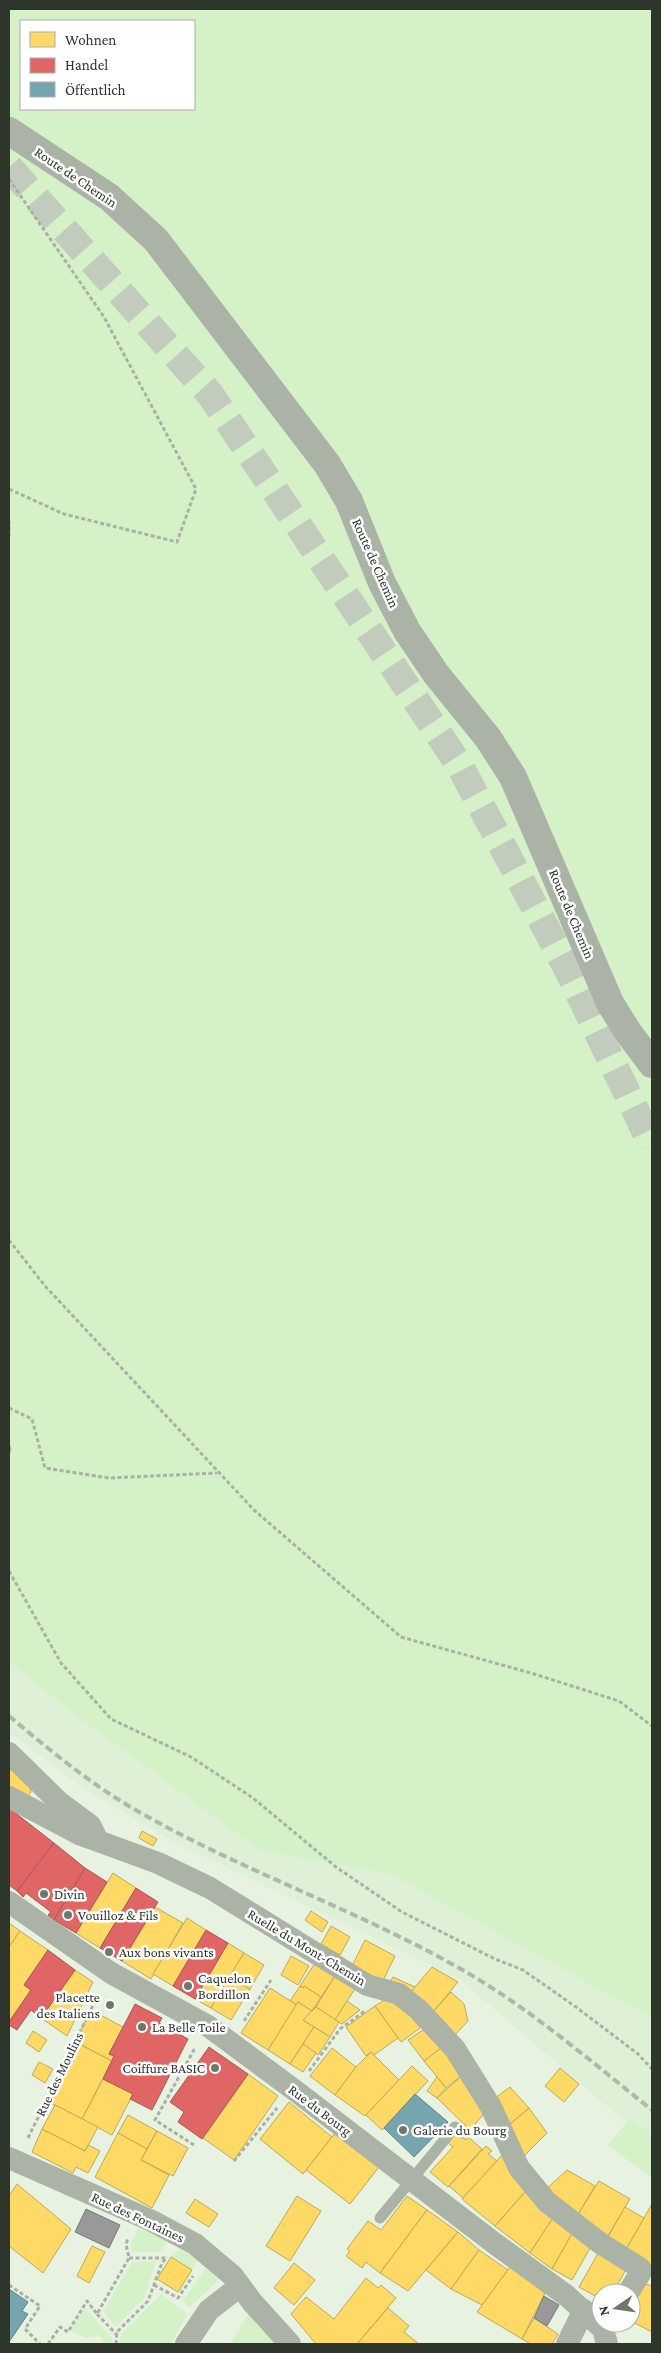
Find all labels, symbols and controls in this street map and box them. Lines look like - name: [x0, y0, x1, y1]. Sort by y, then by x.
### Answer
- legend: [20, 20, 195, 110]
- text: Wohnen: [65, 32, 116, 48]
- text: Handel: [65, 57, 108, 73]
- text: Öffentlich: [65, 82, 126, 98]
- street label: Route de Chemin: [32, 144, 121, 211]
- street label: Route de Chemin: [349, 516, 403, 610]
- street label: Route de Chemin: [546, 867, 598, 962]
- place label: Divin: [54, 1886, 85, 1902]
- marker: Divin: [38, 1888, 50, 1900]
- street label: Ruelle du Mont-Chemin: [245, 1905, 369, 1989]
- place label: Vouilloz & Fils: [78, 1907, 158, 1923]
- marker: Vouilloz & Fils: [62, 1909, 74, 1921]
- place label: Aux bons vivants: [119, 1944, 214, 1960]
- marker: Aux bons vivants: [103, 1946, 115, 1958]
- place label: Caquelon Bordillon: [198, 1970, 252, 2002]
- marker: Caquelon Bordillon: [182, 1980, 194, 1992]
- place label: Placette des Italiens: [37, 1989, 100, 2021]
- marker: Placette des Italiens: [104, 1999, 116, 2011]
- place label: La Belle Toile: [152, 2019, 226, 2035]
- marker: La Belle Toile: [136, 2021, 148, 2033]
- street label: Rue des Moulins: [32, 2029, 86, 2119]
- place label: Coiffure BASIC: [123, 2060, 205, 2076]
- marker: Coiffure BASIC: [209, 2062, 221, 2074]
- street label: Rue du Bourg: [285, 2081, 355, 2139]
- place label: Galerie du Bourg: [413, 2122, 507, 2138]
- marker: Galerie du Bourg: [397, 2124, 409, 2136]
- street label: Rue des Fontaines: [89, 2189, 187, 2245]
- north arrow: [591, 2283, 641, 2333]
- text: N: [594, 2304, 612, 2317]

